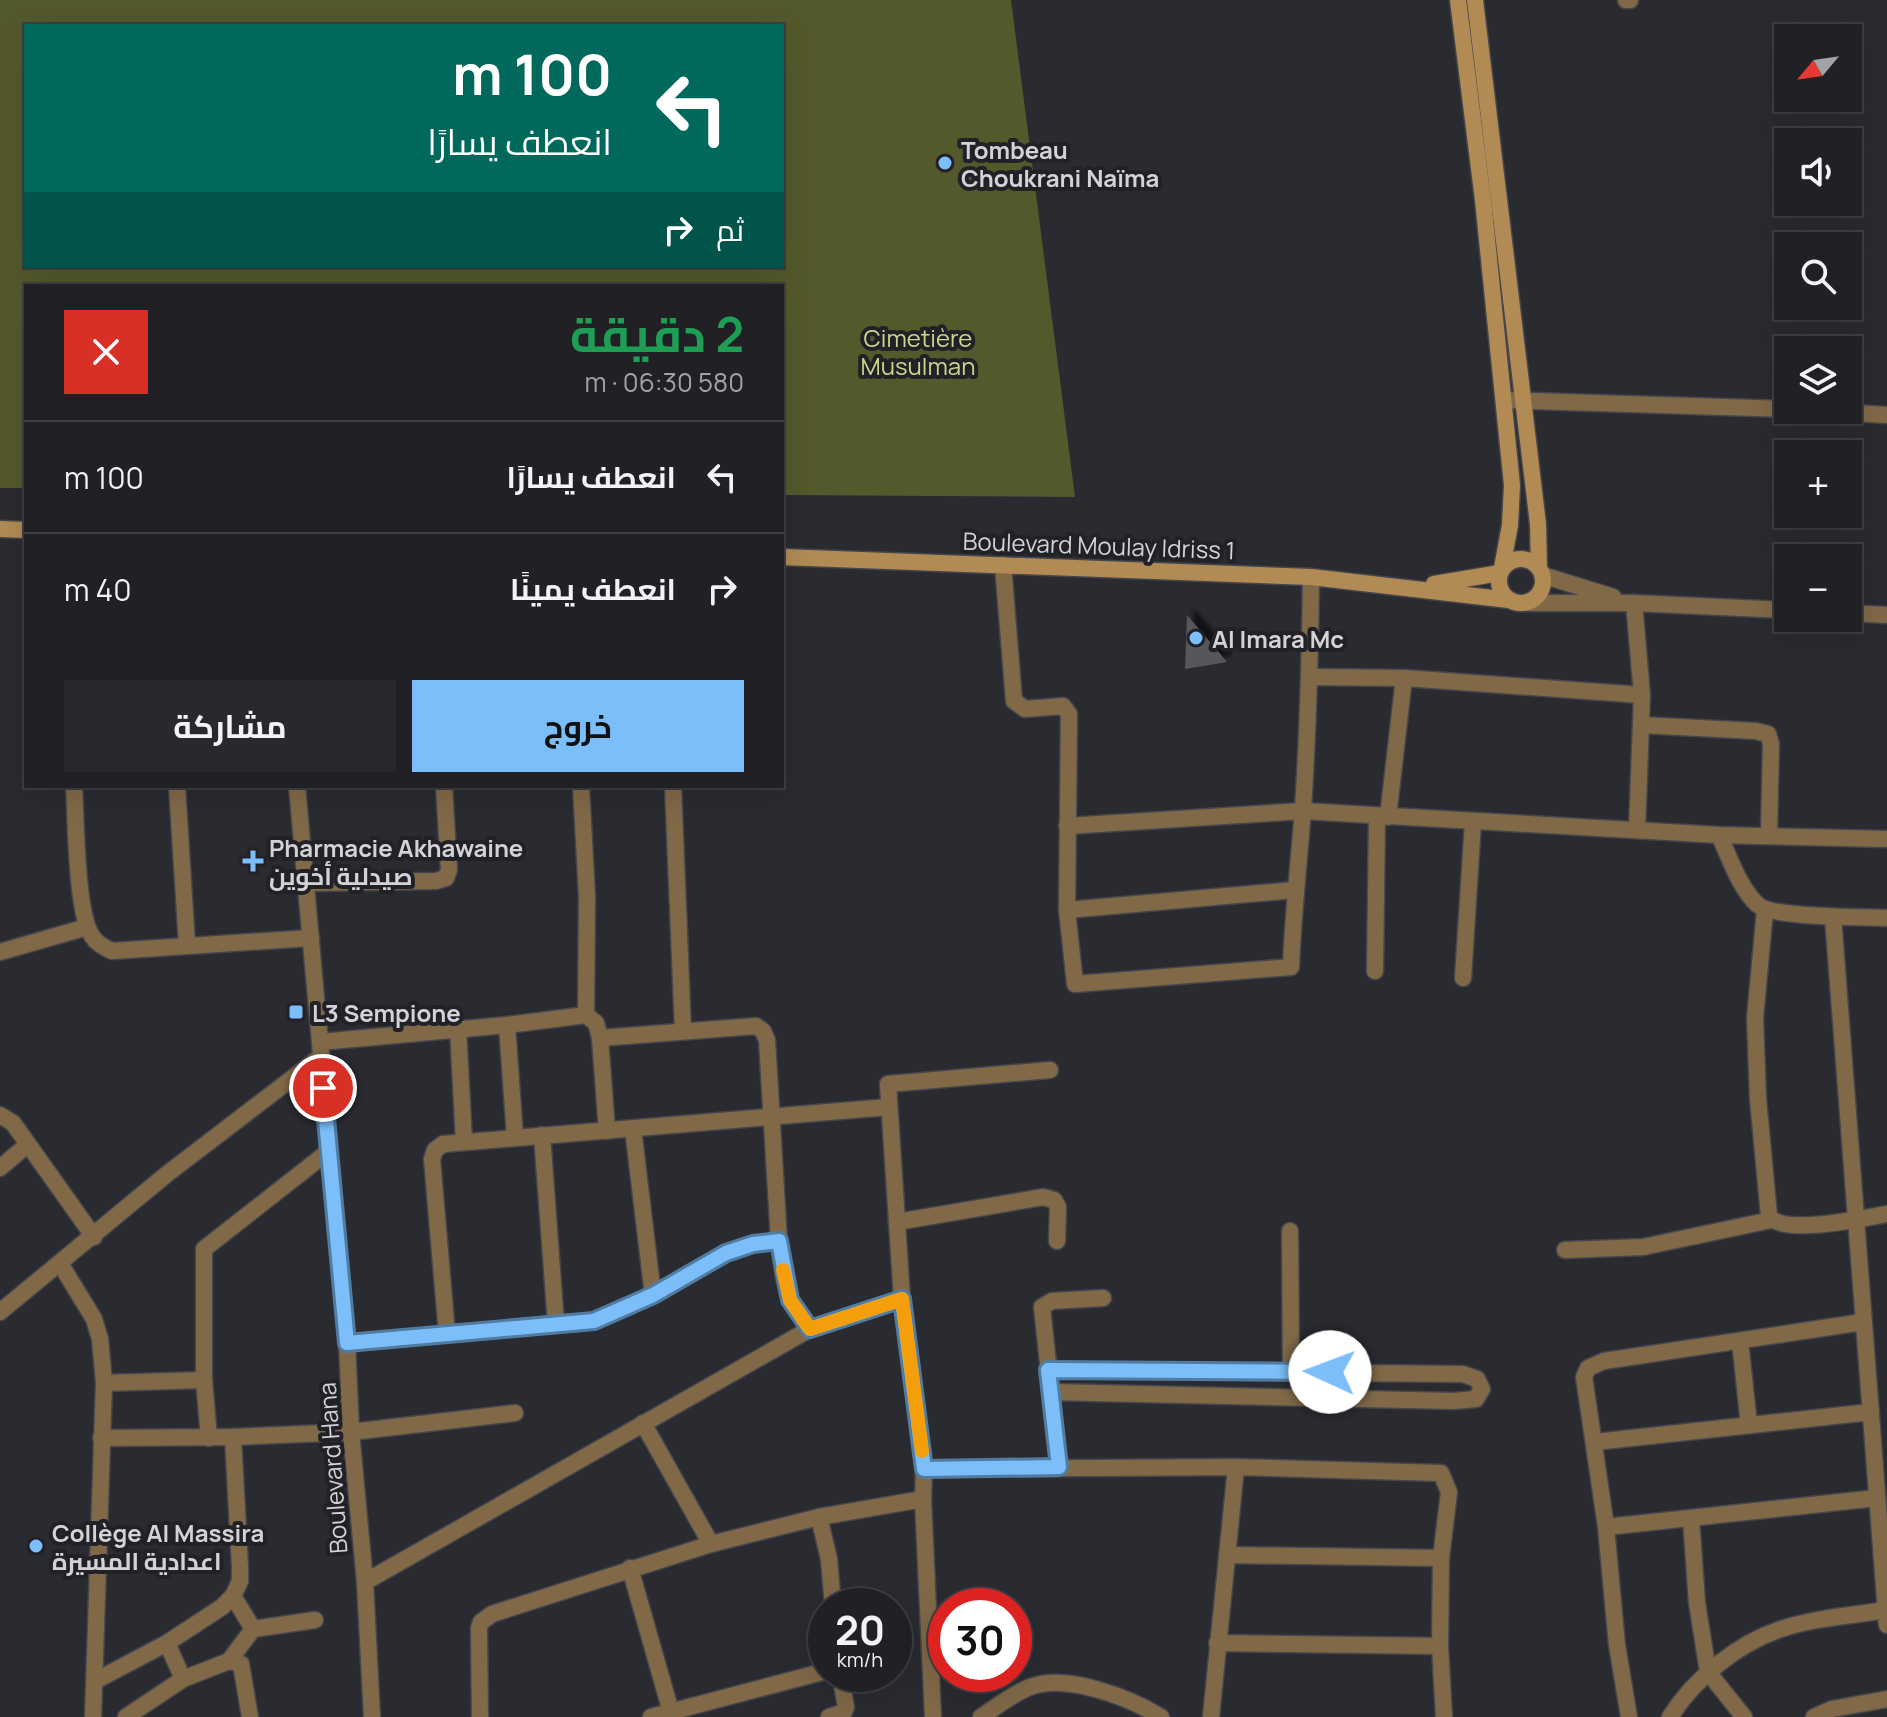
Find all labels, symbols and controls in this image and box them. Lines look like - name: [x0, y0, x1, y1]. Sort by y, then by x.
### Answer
- north arrow: [1774, 24, 1862, 112]
- map controls: [1774, 24, 1862, 632]
- text: 100 m: [452, 35, 612, 112]
- icon: left: [640, 56, 744, 160]
- text: انعطف يسارًا: [427, 117, 612, 166]
- button: sound: [1774, 128, 1862, 216]
- place label: Tombeau Choukrani Naïma: [961, 133, 1159, 194]
- marker: Tombeau Choukrani Naïma: [936, 154, 954, 172]
- icon: right: [656, 208, 700, 252]
- text: ثم: [716, 209, 744, 250]
- button: search: [1774, 232, 1862, 320]
- text: 2 دقيقة: [570, 301, 744, 366]
- button: close: [64, 310, 148, 394]
- park label: Cimetière Musulman: [861, 321, 975, 382]
- button: layers: [1774, 336, 1862, 424]
- text: 580 m · 06:30: [584, 364, 744, 400]
- button: +: [1774, 440, 1862, 528]
- icon: left: [700, 455, 744, 499]
- text: انعطف يسارًا: [506, 456, 676, 497]
- text: 100 m: [64, 457, 144, 498]
- street label: Boulevard Moulay Idriss 1: [962, 524, 1236, 566]
- button: −: [1774, 544, 1862, 632]
- icon: right: [700, 567, 744, 611]
- text: انعطف يمينًا: [510, 568, 676, 609]
- text: 40 m: [64, 569, 131, 610]
- place label: Al Imara Mc: [1212, 622, 1344, 655]
- marker: Al Imara Mc: [1187, 629, 1205, 647]
- button: مشاركة: [64, 680, 396, 772]
- button: خروج: [412, 680, 744, 772]
- place label: Pharmacie Akhawaine صيدلية أخوين: [269, 831, 523, 892]
- marker: Pharmacie Akhawaine صيدلية أخوين: [244, 852, 262, 870]
- place label: L3 Sempione: [312, 996, 461, 1029]
- marker: L3 Sempione: [287, 1003, 305, 1021]
- pin: [289, 1054, 357, 1122]
- icon: arrive: [301, 1066, 345, 1110]
- position arrow: [1288, 1330, 1372, 1414]
- street label: Boulevard Hana: [310, 1381, 354, 1555]
- place label: Collège Al Massira اعدادية المسيرة: [52, 1516, 264, 1577]
- marker: Collège Al Massira اعدادية المسيرة: [27, 1537, 45, 1555]
- speed limit sign: 30: [928, 1588, 1032, 1692]
- text: 20: [835, 1602, 885, 1657]
- text: km/h: [837, 1646, 883, 1673]

